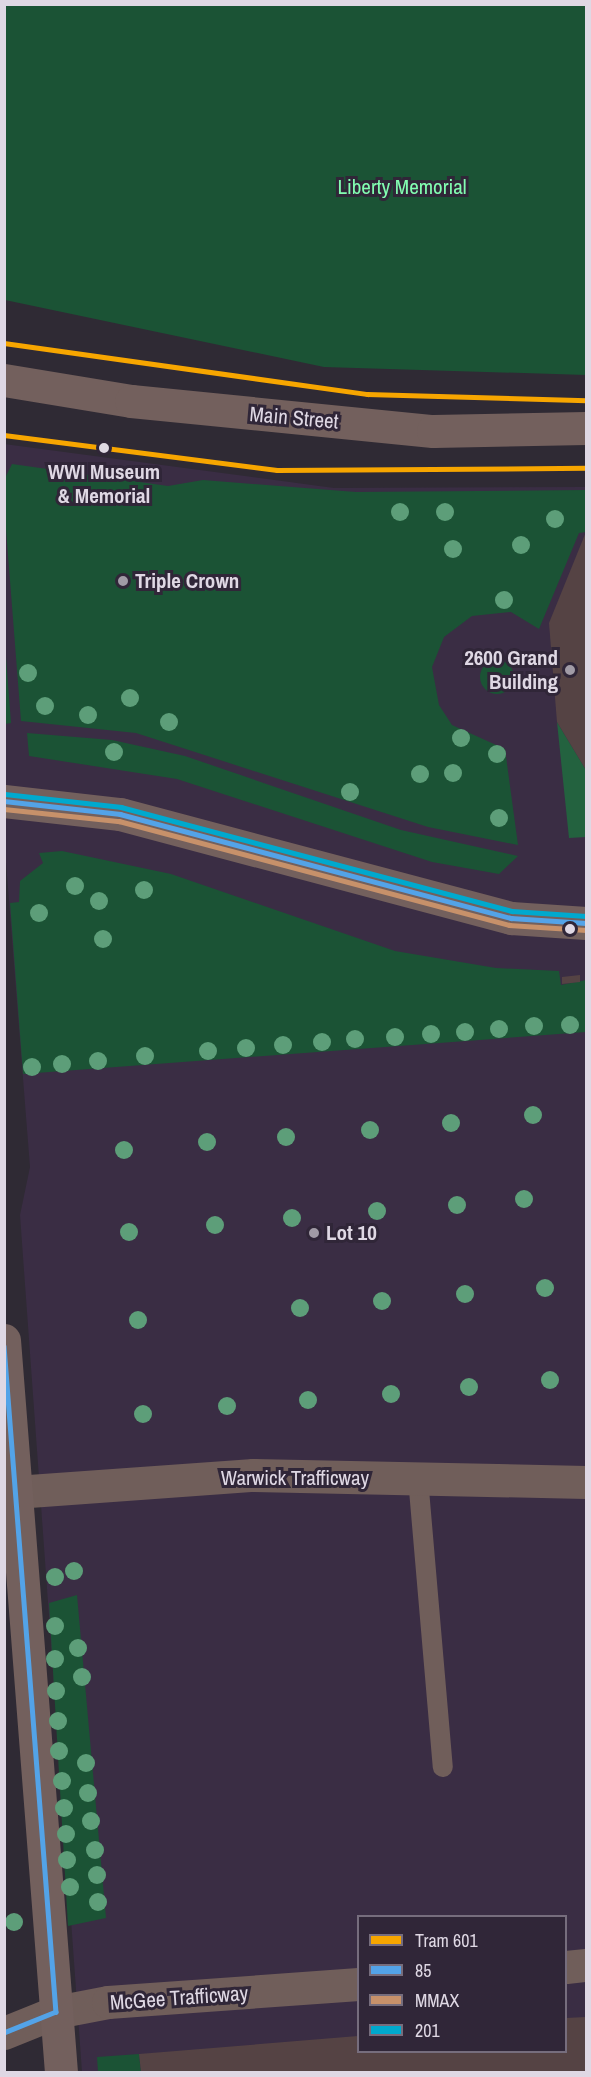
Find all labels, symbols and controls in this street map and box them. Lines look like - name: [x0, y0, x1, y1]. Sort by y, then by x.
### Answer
- park label: Liberty Memorial: [337, 174, 467, 200]
- street label: Main Street: [249, 402, 339, 434]
- marker: WWI Museum & Memorial: [95, 439, 113, 457]
- place label: WWI Museum & Memorial: [48, 459, 160, 509]
- place label: Triple Crown: [135, 568, 239, 594]
- marker: Triple Crown: [116, 574, 130, 588]
- place label: 2600 Grand Building: [464, 645, 558, 695]
- marker: 2600 Grand Building: [563, 663, 577, 677]
- unlabelled marker: [564, 923, 576, 935]
- place label: Lot 10: [326, 1220, 377, 1246]
- marker: Lot 10: [307, 1226, 321, 1240]
- street label: Warwick Trafficway: [221, 1465, 369, 1491]
- legend: [357, 1915, 567, 2053]
- text: Tram 601: [415, 1928, 478, 1953]
- text: 85: [415, 1958, 431, 1983]
- street label: McGee Trafficway: [109, 1981, 249, 2015]
- text: MMAX: [415, 1988, 459, 2013]
- text: 201: [415, 2018, 440, 2043]

